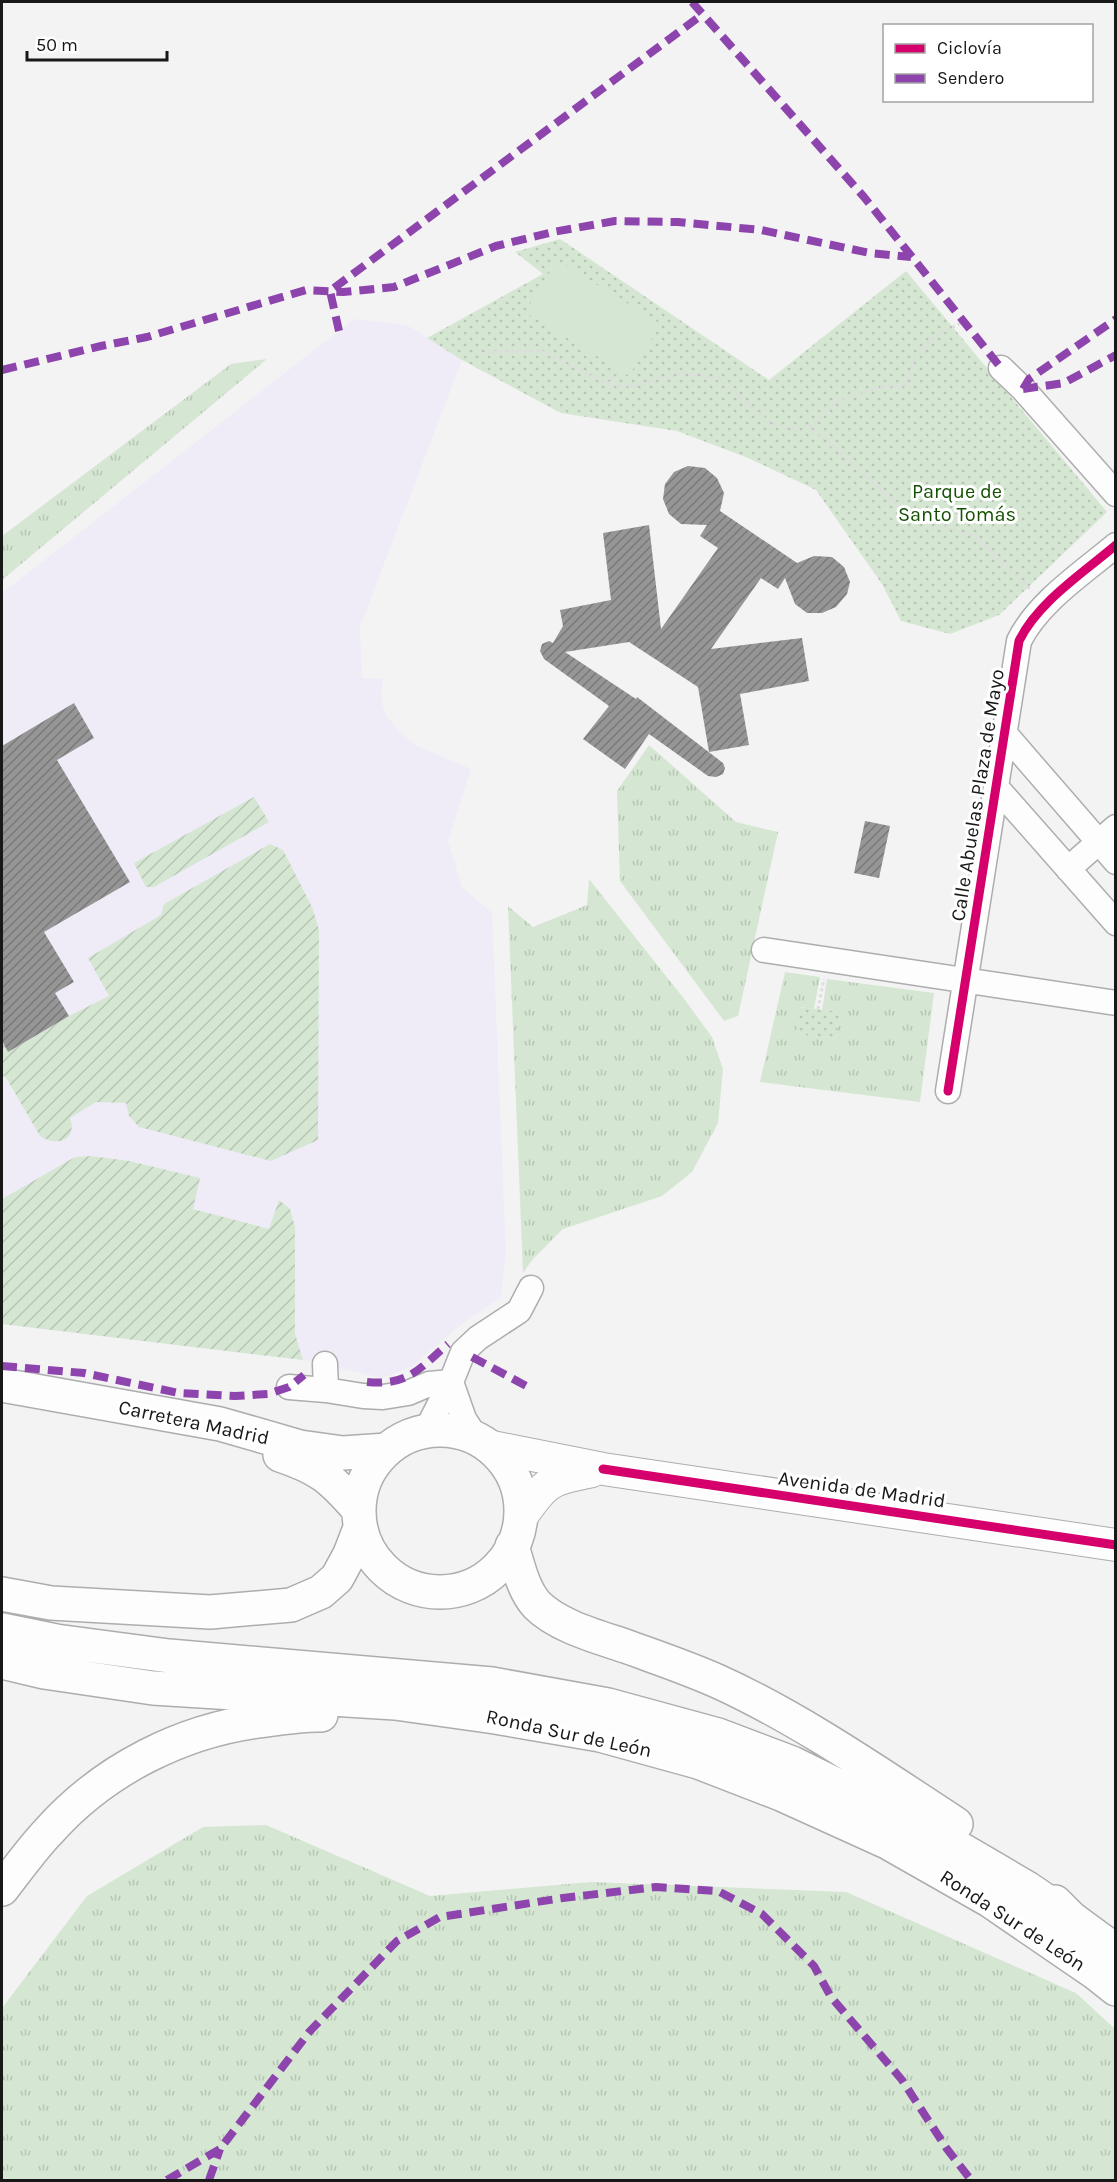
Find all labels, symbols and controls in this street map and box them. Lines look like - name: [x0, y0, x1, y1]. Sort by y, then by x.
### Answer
- scale bar: [27, 24, 166, 62]
- legend: [883, 24, 1093, 102]
- text: 50 m: [36, 34, 78, 56]
- text: Ciclovía: [937, 37, 1002, 59]
- text: Sendero: [937, 67, 1004, 89]
- park label: Parque de Santo Tomás: [898, 480, 1016, 526]
- street label: Calle Abuelas Plaza de Mayo: [946, 667, 1009, 923]
- street label: Carretera Madrid: [116, 1395, 271, 1450]
- street label: Avenida de Madrid: [777, 1466, 947, 1513]
- street label: Ronda Sur de León: [484, 1705, 654, 1762]
- street label: Ronda Sur de León: [936, 1865, 1090, 1976]

